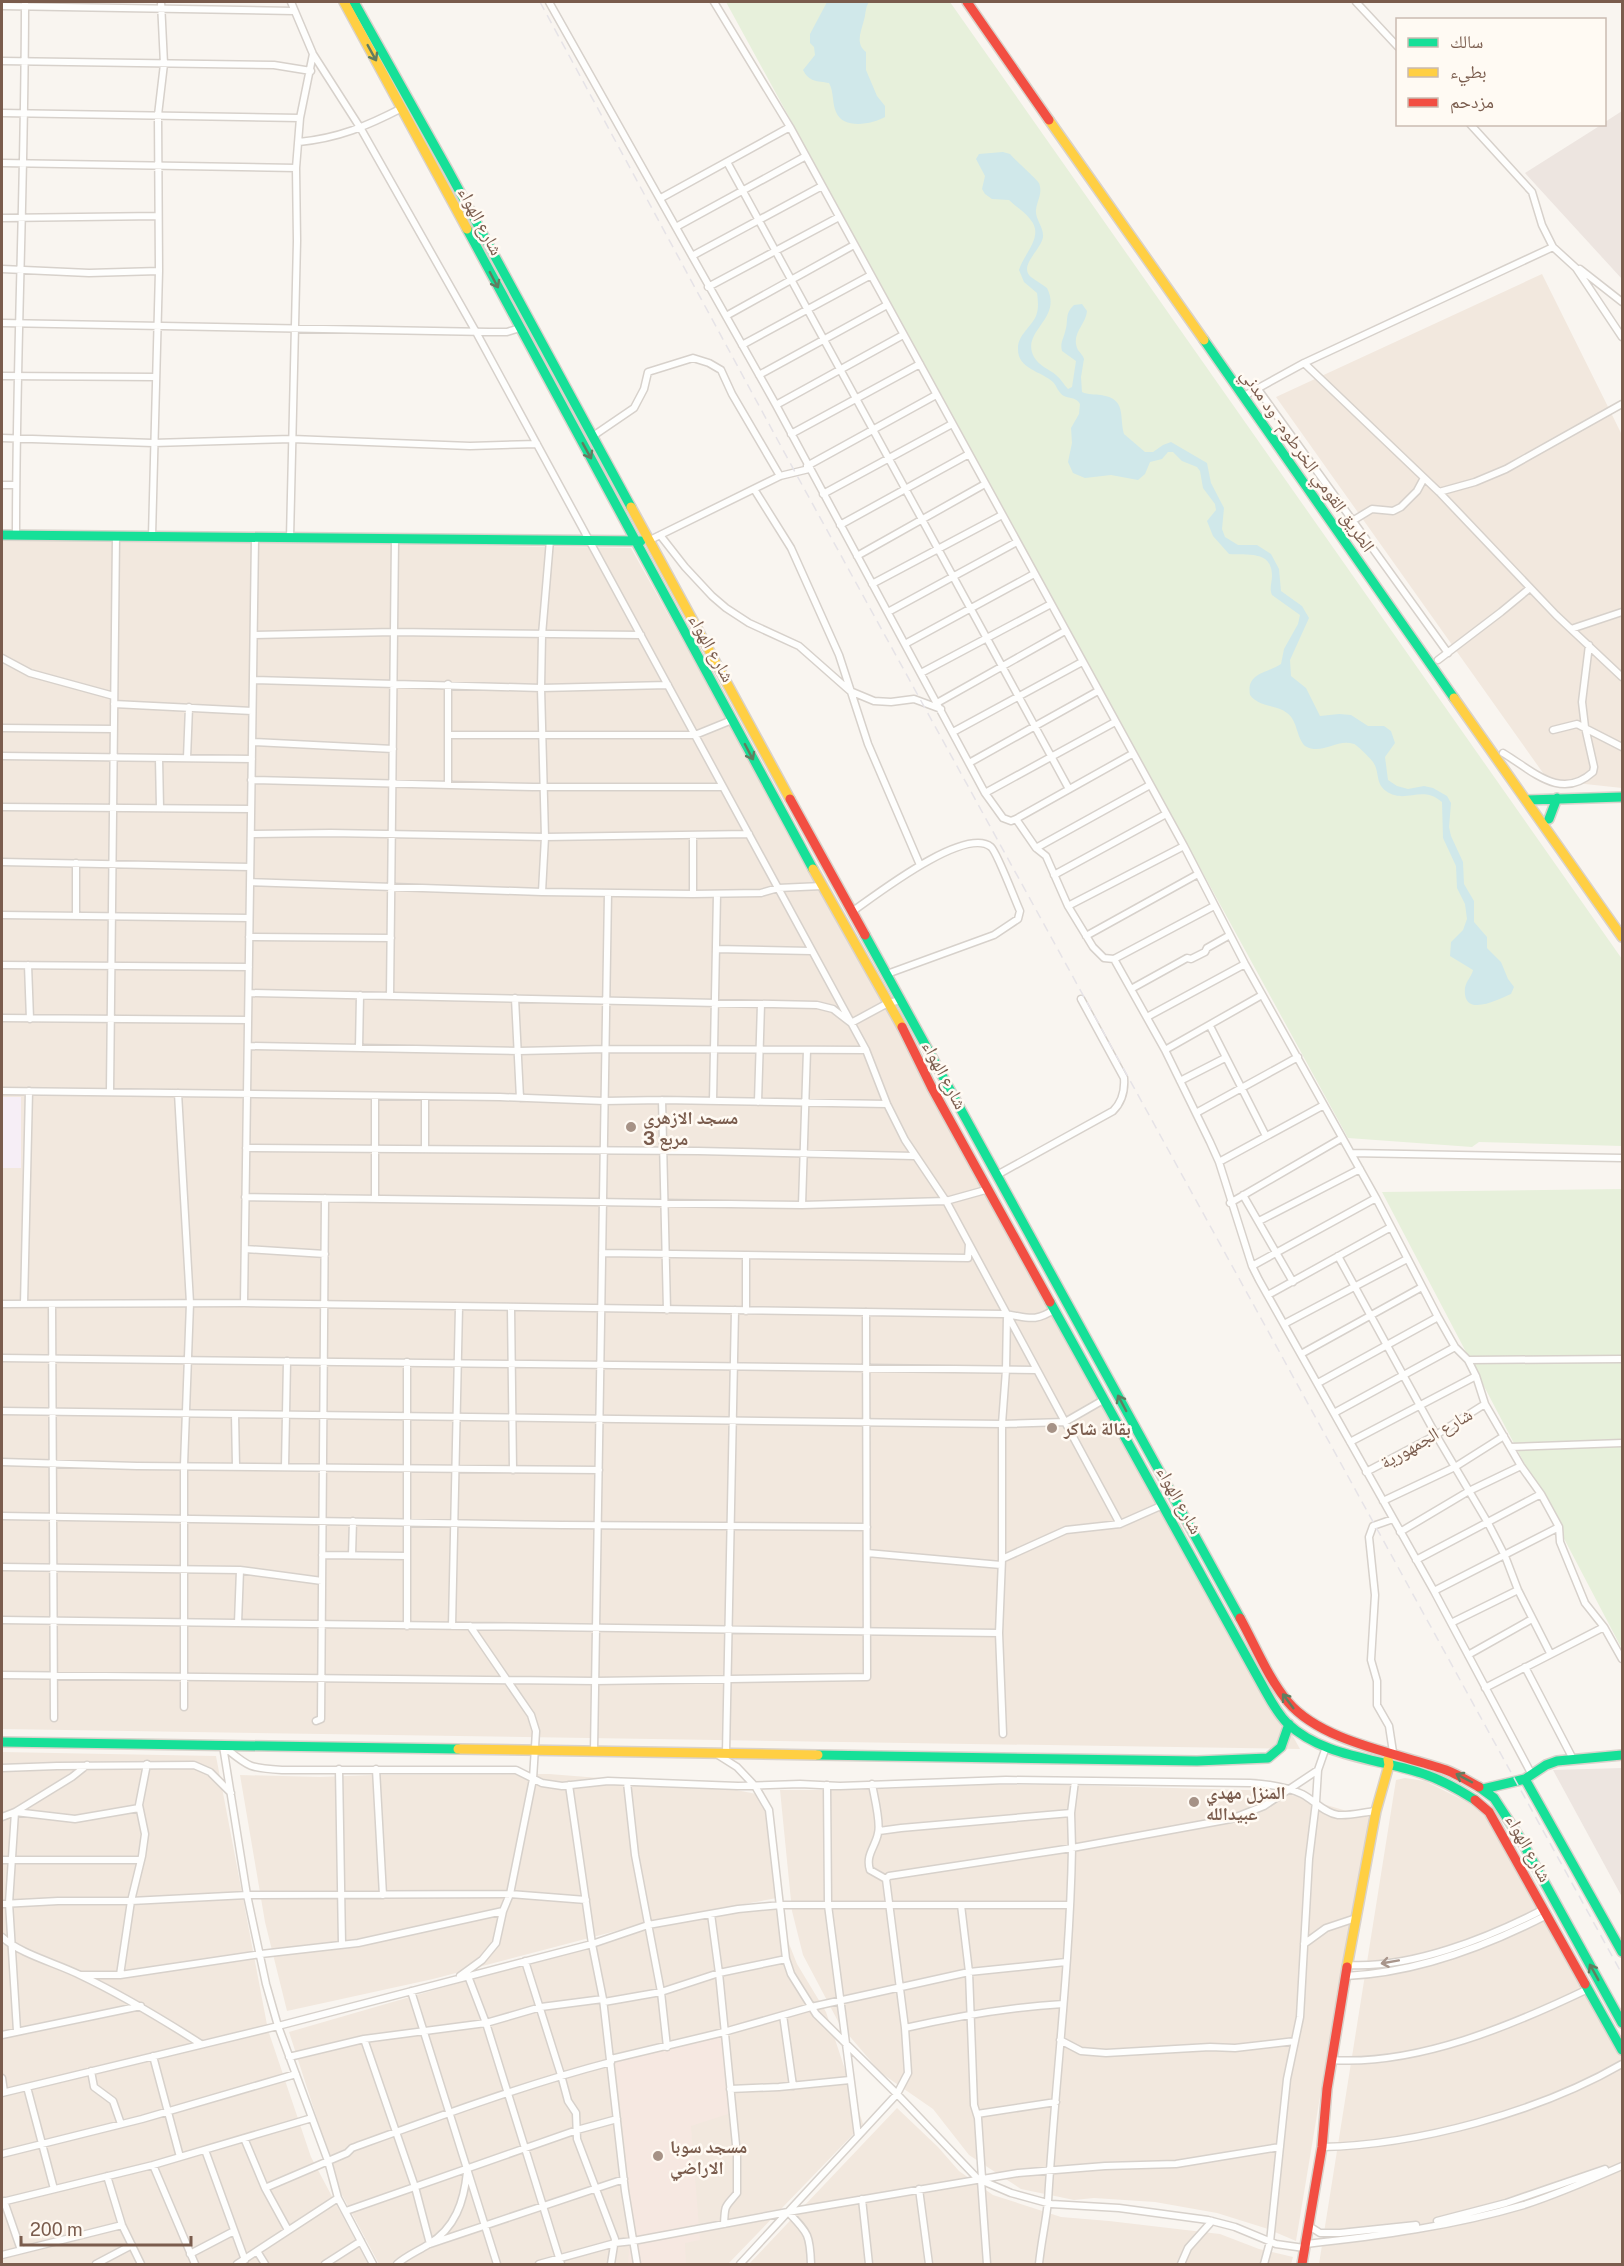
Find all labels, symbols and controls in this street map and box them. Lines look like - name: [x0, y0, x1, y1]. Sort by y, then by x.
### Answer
- legend: [1396, 18, 1606, 126]
- text: سالك: [1450, 31, 1483, 52]
- one-way arrow: [366, 44, 378, 61]
- text: بطيء: [1450, 61, 1487, 87]
- text: مزدحم: [1450, 91, 1494, 114]
- street label: شارع الهواء: [453, 183, 508, 259]
- one-way arrow: [488, 271, 500, 288]
- street label: الطريق القومي الخرطوم - ود مدني: [1233, 364, 1379, 558]
- one-way arrow: [582, 442, 593, 460]
- street label: شارع الهواء: [684, 610, 739, 686]
- one-way arrow: [744, 743, 755, 761]
- street label: شارع الهواء: [917, 1037, 972, 1113]
- place label: مسجد الازهري مربع 3: [643, 1107, 738, 1151]
- marker: مسجد الازهري مربع 3: [624, 1120, 638, 1134]
- one-way arrow: [1116, 1395, 1128, 1412]
- street label: شارع الجمهورية: [1376, 1403, 1476, 1474]
- place label: بقالة شاكر: [1063, 1418, 1131, 1439]
- marker: بقالة شاكر: [1045, 1421, 1059, 1435]
- street label: شارع الهواء: [1152, 1462, 1207, 1538]
- one-way arrow: [1282, 1694, 1295, 1710]
- one-way arrow: [1455, 1772, 1473, 1784]
- place label: المنزل مهدي عبيدالله: [1206, 1782, 1286, 1824]
- marker: المنزل مهدي عبيدالله: [1187, 1795, 1201, 1809]
- street label: شارع الهواء: [1501, 1810, 1556, 1886]
- one-way arrow: [1380, 1957, 1400, 1968]
- one-way arrow: [1588, 1964, 1600, 1981]
- place label: مسجد سوبا الاراضي: [670, 2136, 747, 2182]
- marker: مسجد سوبا الاراضي: [651, 2149, 665, 2163]
- scale bar: [21, 2209, 190, 2247]
- text: 200 m: [30, 2219, 83, 2240]

